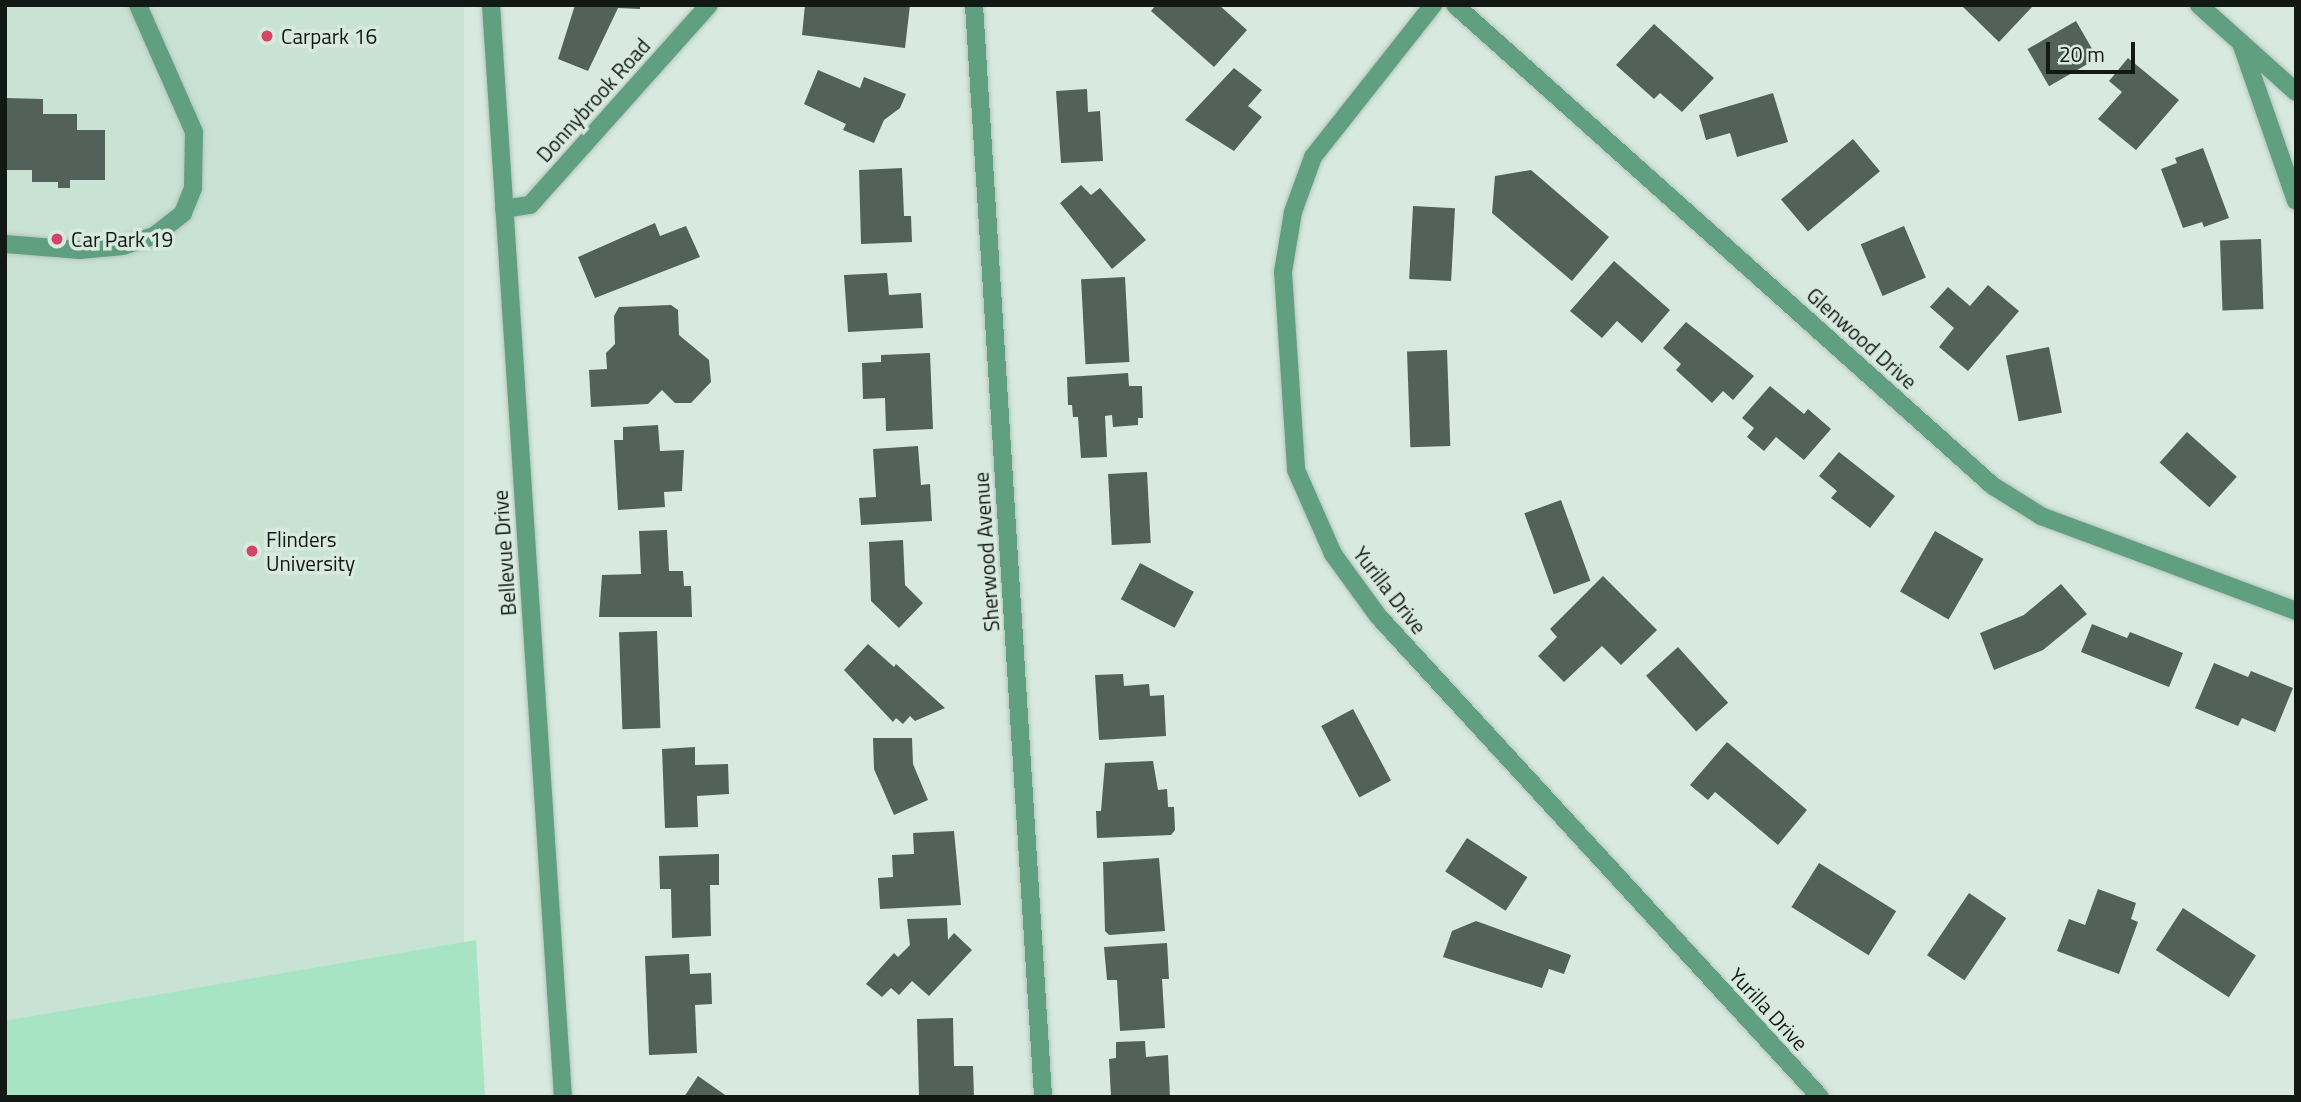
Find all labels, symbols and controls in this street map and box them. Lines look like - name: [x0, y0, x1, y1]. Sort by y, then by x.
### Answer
- place label: Carpark 16: [281, 23, 377, 49]
- marker: Carpark 16: [259, 28, 275, 44]
- scale bar: [2049, 28, 2138, 72]
- street label: Donnybrook Road: [531, 33, 655, 167]
- text: 20 m: [2059, 38, 2105, 70]
- place label: Car Park 19: [71, 226, 173, 252]
- marker: Car Park 19: [49, 231, 65, 247]
- street label: Glenwood Drive: [1802, 282, 1922, 394]
- street label: Sherwood Avenue: [968, 471, 1004, 633]
- street label: Bellevue Drive: [487, 489, 521, 617]
- place label: Flinders University: [266, 526, 355, 576]
- street label: Yurilla Drive: [1348, 541, 1432, 639]
- marker: Flinders University: [244, 543, 260, 559]
- street label: Yurilla Drive: [1724, 962, 1814, 1056]

